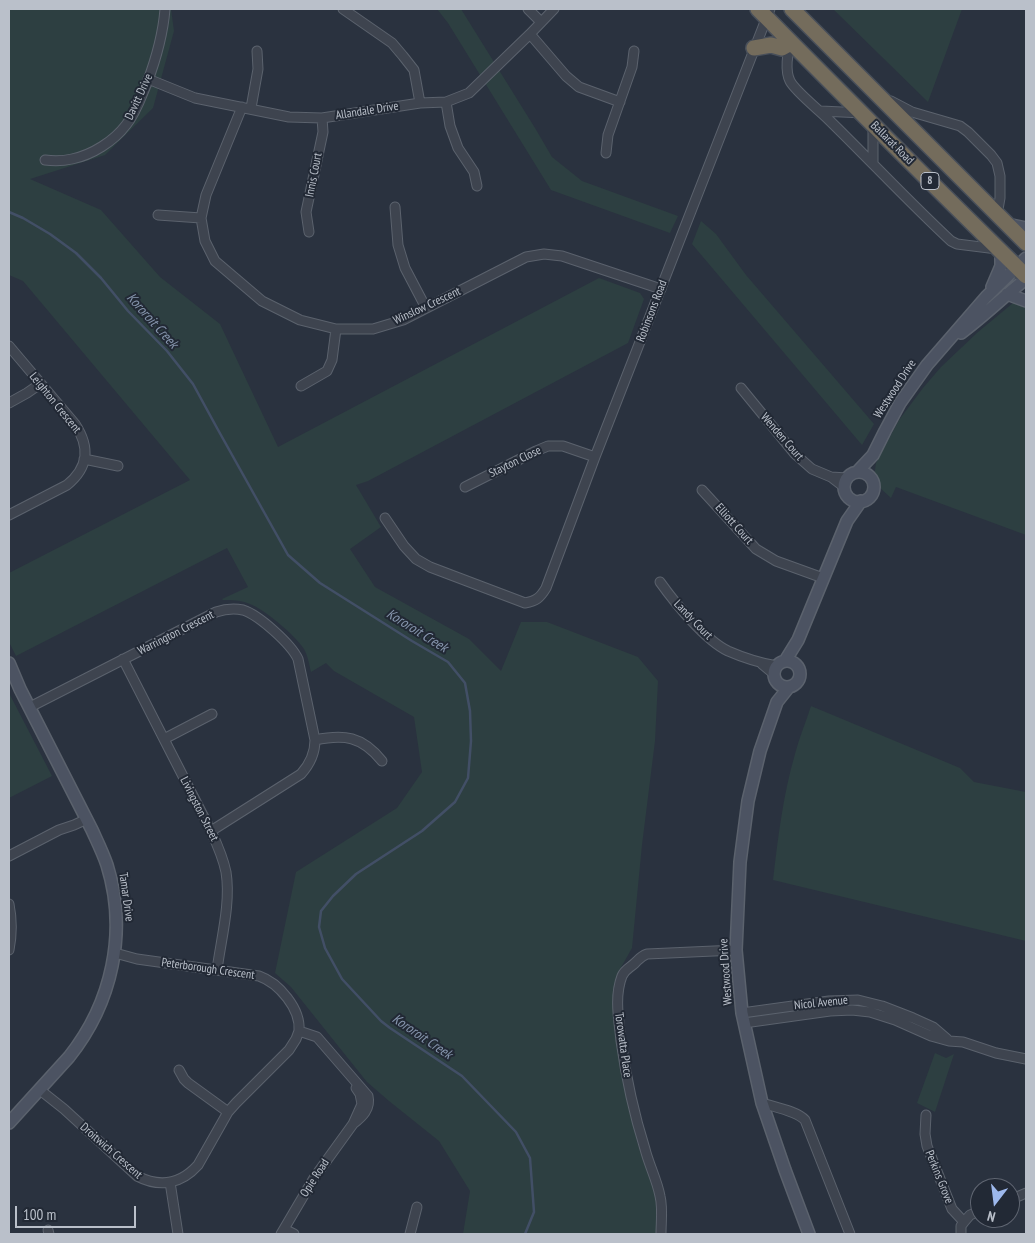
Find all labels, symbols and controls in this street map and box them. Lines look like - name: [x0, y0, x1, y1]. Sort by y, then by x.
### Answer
- street label: Davitt Drive: [122, 72, 156, 122]
- street label: Allandale Drive: [335, 99, 399, 123]
- street label: Ballarat Road: [867, 118, 917, 168]
- street label: Innis Court: [303, 152, 325, 198]
- road number: 8: [921, 172, 939, 190]
- street label: Robinsons Road: [634, 278, 670, 344]
- street label: Winslow Crescent: [391, 284, 463, 328]
- water label: Kororoit Creek: [123, 290, 181, 352]
- street label: Westwood Drive: [871, 357, 919, 421]
- street label: Leighton Crescent: [26, 370, 84, 436]
- street label: Wenden Court: [757, 410, 807, 464]
- street label: Stayton Close: [486, 443, 544, 481]
- street label: Elliott Court: [712, 501, 756, 547]
- street label: Landy Court: [671, 597, 715, 643]
- water label: Kororoit Creek: [383, 606, 451, 656]
- street label: Warrington Crescent: [136, 608, 216, 658]
- street label: Livingston Street: [177, 774, 221, 844]
- street label: Tamar Drive: [115, 872, 137, 922]
- street label: Westwood Drive: [716, 938, 736, 1006]
- street label: Peterborough Crescent: [161, 955, 255, 983]
- street label: Nicol Avenue: [793, 993, 849, 1013]
- water label: Kororoit Creek: [389, 1011, 455, 1063]
- street label: Torowatta Place: [611, 1012, 635, 1078]
- street label: Droitwich Crescent: [77, 1120, 145, 1182]
- street label: Perkins Grove: [922, 1148, 956, 1206]
- street label: Opie Road: [297, 1156, 333, 1200]
- north arrow: [970, 1178, 1020, 1228]
- scale bar: [18, 1196, 139, 1228]
- text: 100 m: [23, 1205, 56, 1224]
- text: N: [985, 1207, 997, 1226]

